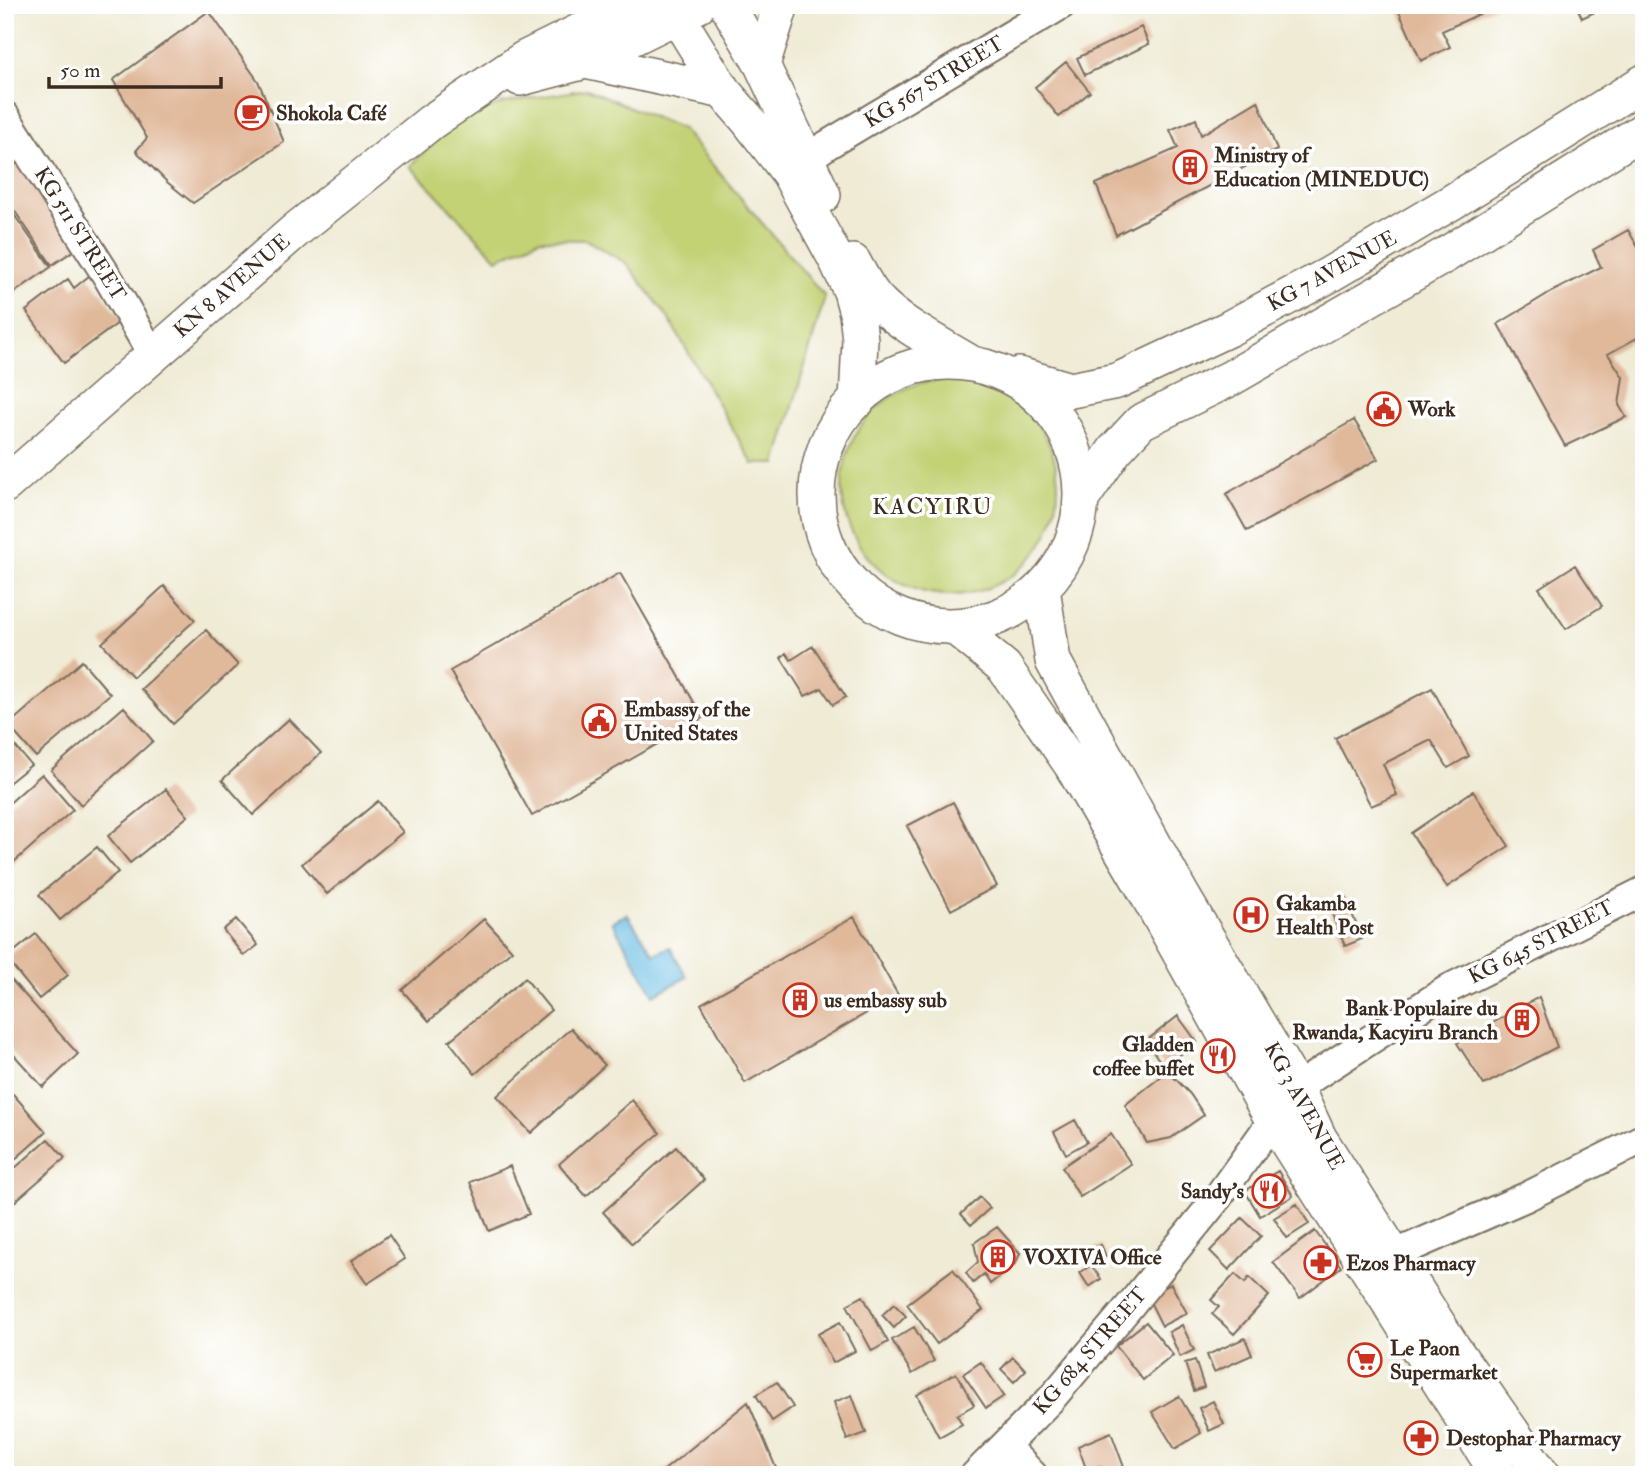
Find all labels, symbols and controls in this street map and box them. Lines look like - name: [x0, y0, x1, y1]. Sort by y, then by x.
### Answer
- street label: KG 567 STREET: [859, 30, 1009, 134]
- scale bar: [49, 46, 220, 90]
- text: 50 m: [60, 57, 101, 84]
- cafe icon: Shokola Café: [233, 94, 271, 132]
- place label: Shokola Café: [276, 100, 387, 127]
- place label: Ministry of Education (MINEDUC): [1213, 142, 1429, 193]
- building icon: Ministry of Education (MINEDUC): [1171, 148, 1209, 186]
- street label: KG 511 STREET: [28, 162, 132, 306]
- street label: KG 7 AVENUE: [1263, 224, 1401, 318]
- street label: KN 8 AVENUE: [168, 228, 296, 344]
- public building icon: Work: [1365, 390, 1403, 428]
- place label: Work: [1407, 396, 1456, 423]
- district label: KACYIRU: [872, 492, 994, 521]
- place label: Embassy of the United States: [624, 696, 750, 747]
- public building icon: Embassy of the United States: [580, 702, 618, 740]
- place label: Gakamba Health Post: [1276, 890, 1374, 941]
- street label: KG 645 STREET: [1464, 894, 1619, 990]
- hospital icon: Gakamba Health Post: [1232, 896, 1270, 934]
- building icon: us embassy sub: [781, 981, 819, 1019]
- place label: us embassy sub: [823, 987, 947, 1014]
- place label: Bank Populaire du Rwanda, Kacyiru Branch: [1292, 995, 1498, 1046]
- building icon: Bank Populaire du Rwanda, Kacyiru Branch: [1503, 1001, 1541, 1039]
- place label: Gladden coffee buffet: [1093, 1031, 1194, 1082]
- restaurant icon: Gladden coffee buffet: [1199, 1037, 1237, 1075]
- street label: KG 3 AVENUE: [1258, 1037, 1350, 1175]
- restaurant icon: Sandy's: [1250, 1172, 1288, 1210]
- place label: Sandy's: [1181, 1178, 1244, 1205]
- building icon: VOXIVA Office: [979, 1238, 1017, 1276]
- place label: VOXIVA Office: [1022, 1244, 1162, 1271]
- pharmacy icon: Ezos Pharmacy: [1302, 1244, 1340, 1282]
- place label: Ezos Pharmacy: [1346, 1250, 1476, 1277]
- street label: KG 684 STREET: [1027, 1281, 1153, 1420]
- place label: Le Paon Supermarket: [1390, 1335, 1498, 1386]
- supermarket icon: Le Paon Supermarket: [1346, 1341, 1384, 1379]
- pharmacy icon: Destophar Pharmacy: [1402, 1419, 1440, 1457]
- place label: Destophar Pharmacy: [1446, 1425, 1621, 1452]

